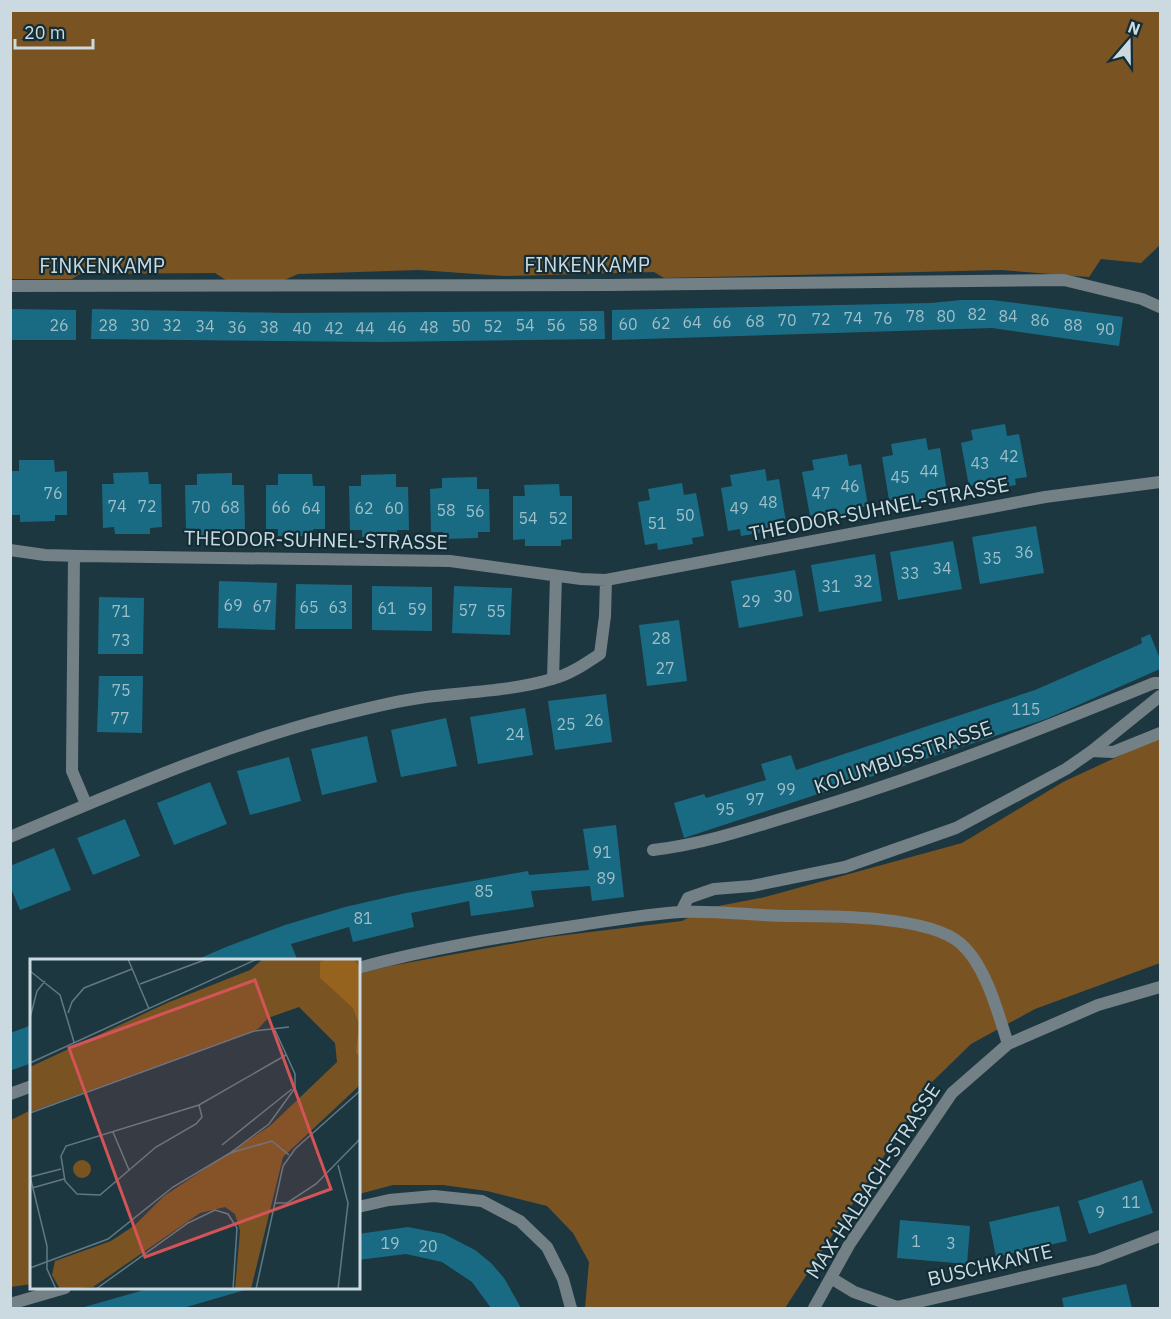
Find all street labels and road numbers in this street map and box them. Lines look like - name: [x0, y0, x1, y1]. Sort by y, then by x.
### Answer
- street label: FINKENKAMP: [524, 251, 650, 278]
- street label: FINKENKAMP: [39, 252, 165, 279]
- street label: THEODOR-SUHNEL-STRASSE: [747, 470, 1011, 547]
- street label: THEODOR-SUHNEL-STRASSE: [184, 524, 448, 555]
- street label: KOLUMBUSSTRASSE: [810, 713, 996, 800]
- street label: MAX-HALBACH-STRASSE: [799, 1078, 946, 1284]
- street label: BUSCHKANTE: [925, 1237, 1055, 1292]

